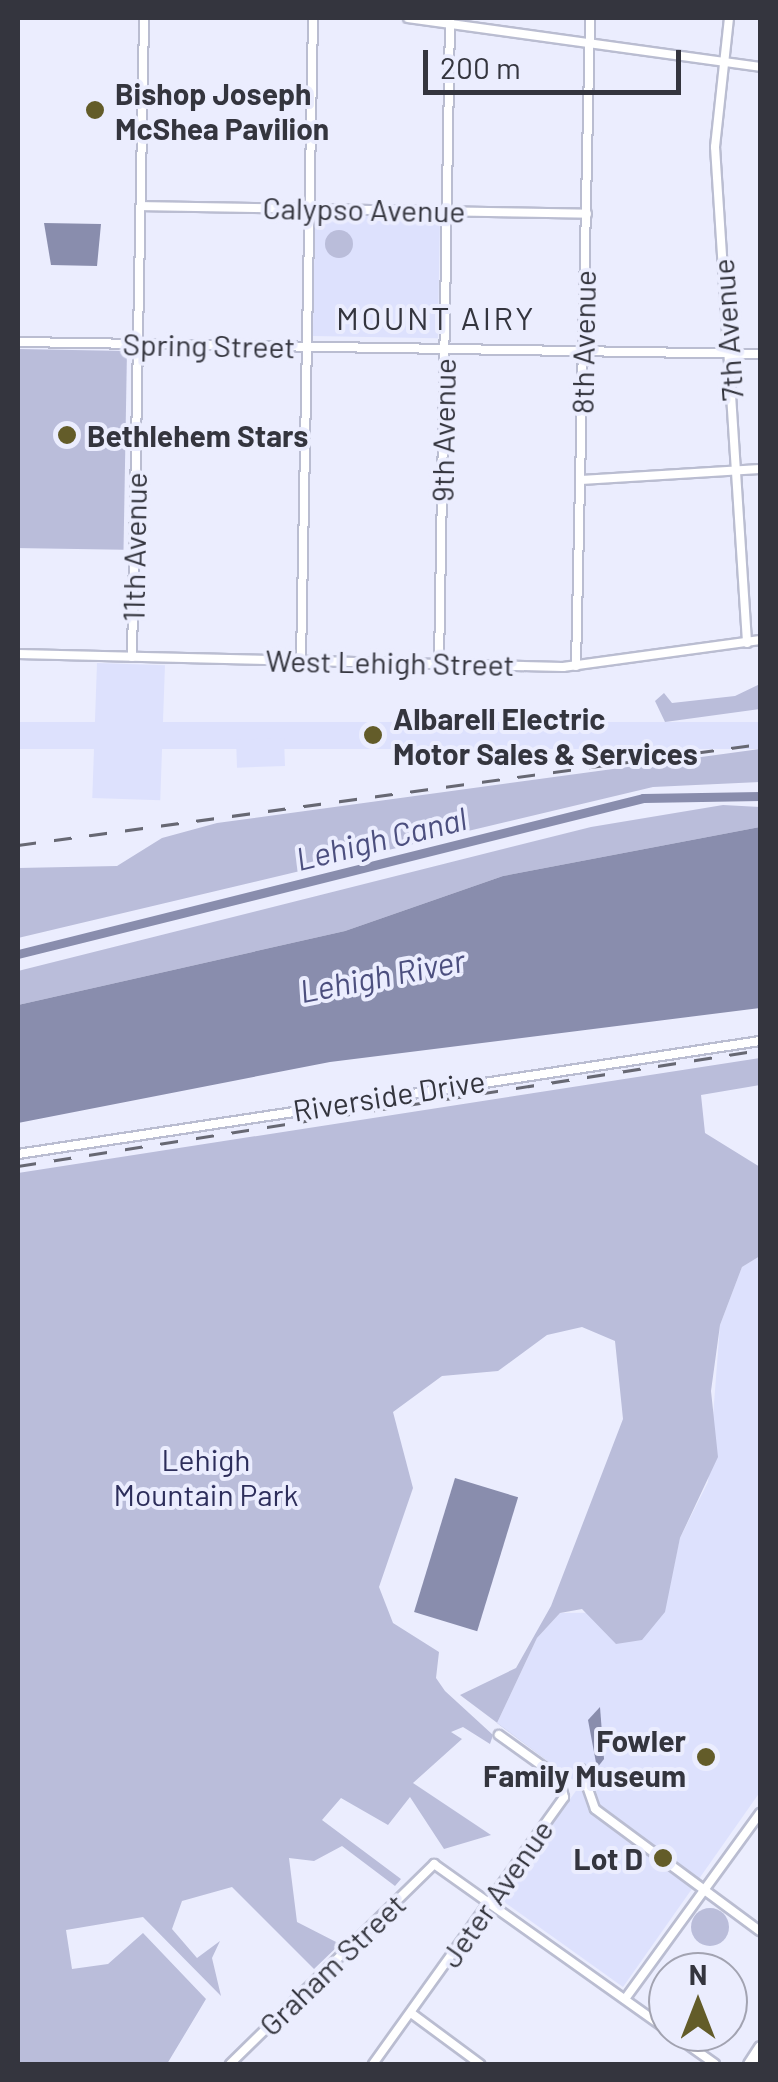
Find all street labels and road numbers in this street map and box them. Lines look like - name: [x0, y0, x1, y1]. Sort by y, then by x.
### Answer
- street label: Calypso Avenue: [262, 189, 466, 229]
- street label: 7th Avenue: [704, 258, 750, 402]
- street label: 8th Avenue: [564, 270, 602, 414]
- street label: Spring Street: [122, 325, 296, 365]
- street label: 9th Avenue: [424, 358, 462, 502]
- street label: 11th Avenue: [115, 472, 153, 622]
- street label: West Lehigh Street: [265, 642, 515, 682]
- street label: Riverside Drive: [290, 1062, 488, 1128]
- street label: Jeter Avenue: [432, 1812, 560, 1974]
- street label: Graham Street: [252, 1885, 412, 2043]

